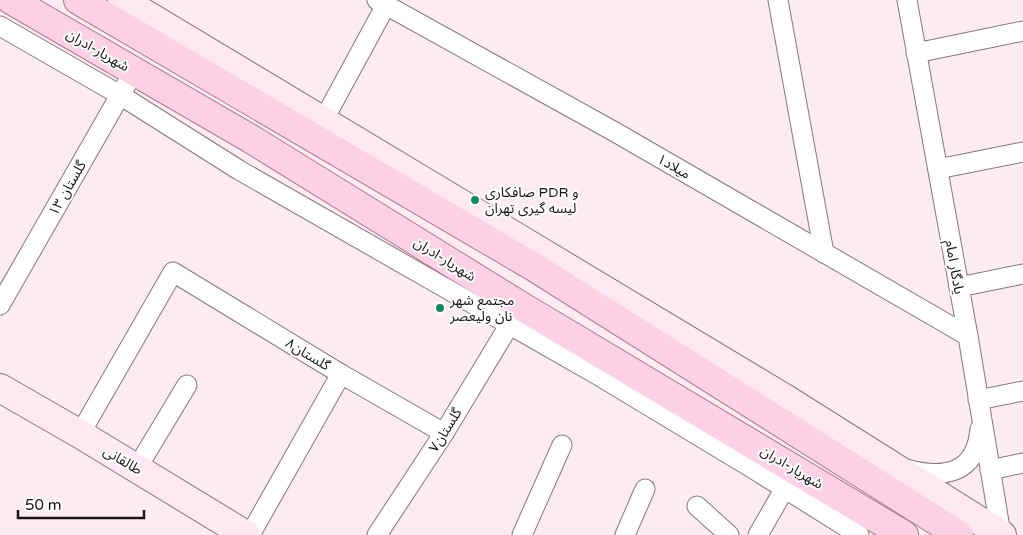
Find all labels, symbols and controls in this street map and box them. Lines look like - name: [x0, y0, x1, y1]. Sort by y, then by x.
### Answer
- street label: شهریار-ادران: [63, 26, 132, 75]
- street label: میلاد۱: [654, 150, 693, 183]
- street label: گلستان ۱۳: [45, 158, 90, 219]
- place label: صافکاری PDR و لیسه گیری تهران: [485, 184, 578, 217]
- marker: صافکاری PDR و لیسه گیری تهران: [469, 194, 481, 206]
- street label: شهریار-ادران: [411, 234, 479, 285]
- street label: یادگار امام: [939, 238, 968, 296]
- place label: مجتمع شهر نان ولیعصر: [449, 292, 514, 325]
- marker: مجتمع شهر نان ولیعصر: [434, 302, 446, 314]
- street label: گلستان۸: [282, 335, 333, 374]
- street label: گلستان۷: [425, 405, 466, 455]
- street label: طالقانی: [100, 442, 145, 479]
- street label: شهریار-ادران: [757, 442, 826, 493]
- scale bar: [18, 488, 144, 520]
- text: 50 m: [25, 496, 62, 514]

